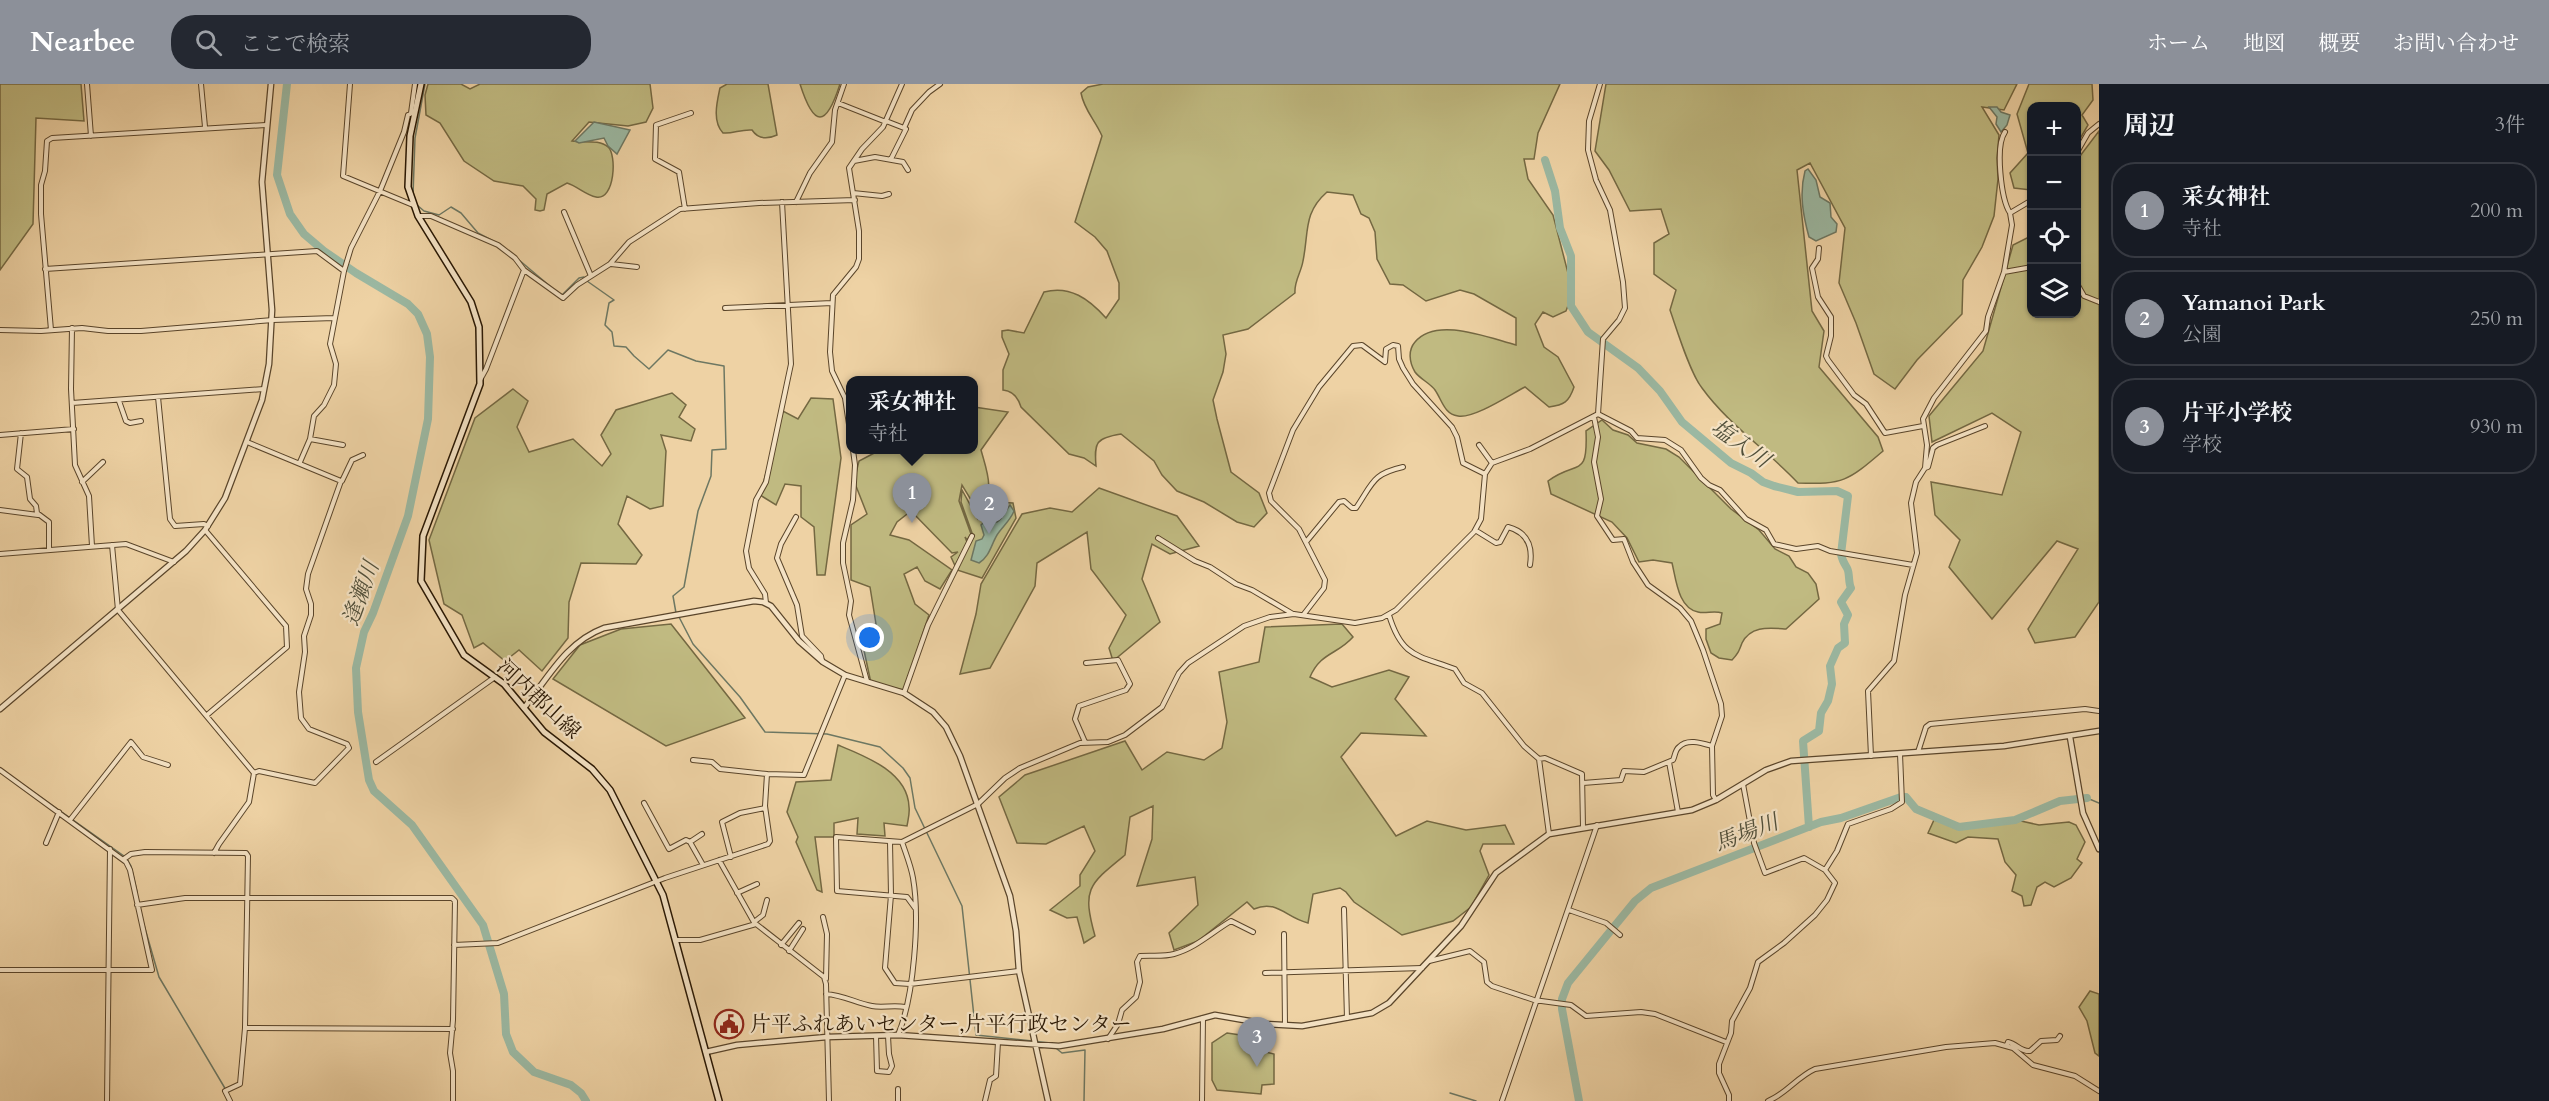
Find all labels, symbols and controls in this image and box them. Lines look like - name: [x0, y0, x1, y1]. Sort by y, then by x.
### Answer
- search box: [171, 15, 591, 69]
- text: Nearbee: [30, 23, 135, 61]
- icon: search: [192, 26, 225, 59]
- text: ここで検索: [240, 29, 350, 59]
- text: ホーム: [2147, 29, 2210, 58]
- text: 地図: [2243, 29, 2285, 58]
- text: 概要: [2318, 29, 2360, 58]
- text: お問い合わせ: [2393, 29, 2519, 58]
- map controls: [2027, 102, 2081, 318]
- button: +: [2027, 102, 2081, 156]
- text: 周辺: [2123, 108, 2175, 143]
- text: 3件: [2495, 111, 2525, 138]
- button: −: [2027, 156, 2081, 210]
- text: 采女神社: [2182, 182, 2270, 212]
- text: 1: [2139, 197, 2150, 224]
- text: 200 m: [2470, 197, 2523, 224]
- button: locate: [2027, 210, 2081, 264]
- text: 寺社: [2182, 215, 2222, 242]
- button: layers: [2027, 264, 2081, 318]
- text: Yamanoi Park: [2182, 288, 2325, 318]
- text: 2: [2139, 305, 2150, 332]
- text: 250 m: [2470, 305, 2523, 332]
- text: 公園: [2182, 321, 2222, 348]
- popup: [846, 376, 978, 454]
- text: 采女神社: [868, 387, 956, 417]
- text: 片平小学校: [2182, 398, 2292, 428]
- water label: 塩入川: [1705, 413, 1778, 476]
- text: 3: [2139, 413, 2150, 440]
- text: 930 m: [2470, 413, 2523, 440]
- text: 寺社: [868, 420, 908, 447]
- text: 学校: [2182, 431, 2222, 458]
- pin: 1: [892, 474, 932, 523]
- pin: 2: [970, 484, 1008, 534]
- water label: 逢瀬川: [336, 555, 387, 629]
- your location: [855, 623, 884, 652]
- street label: 河内郡山線: [490, 653, 587, 746]
- water label: 馬場川: [1710, 806, 1784, 859]
- public building icon: 片平ふれあいセンター,片平行政センター: [713, 1008, 745, 1040]
- place label: 片平ふれあいセンター,片平行政センター: [750, 1010, 1132, 1039]
- pin: 3: [1238, 1018, 1276, 1067]

